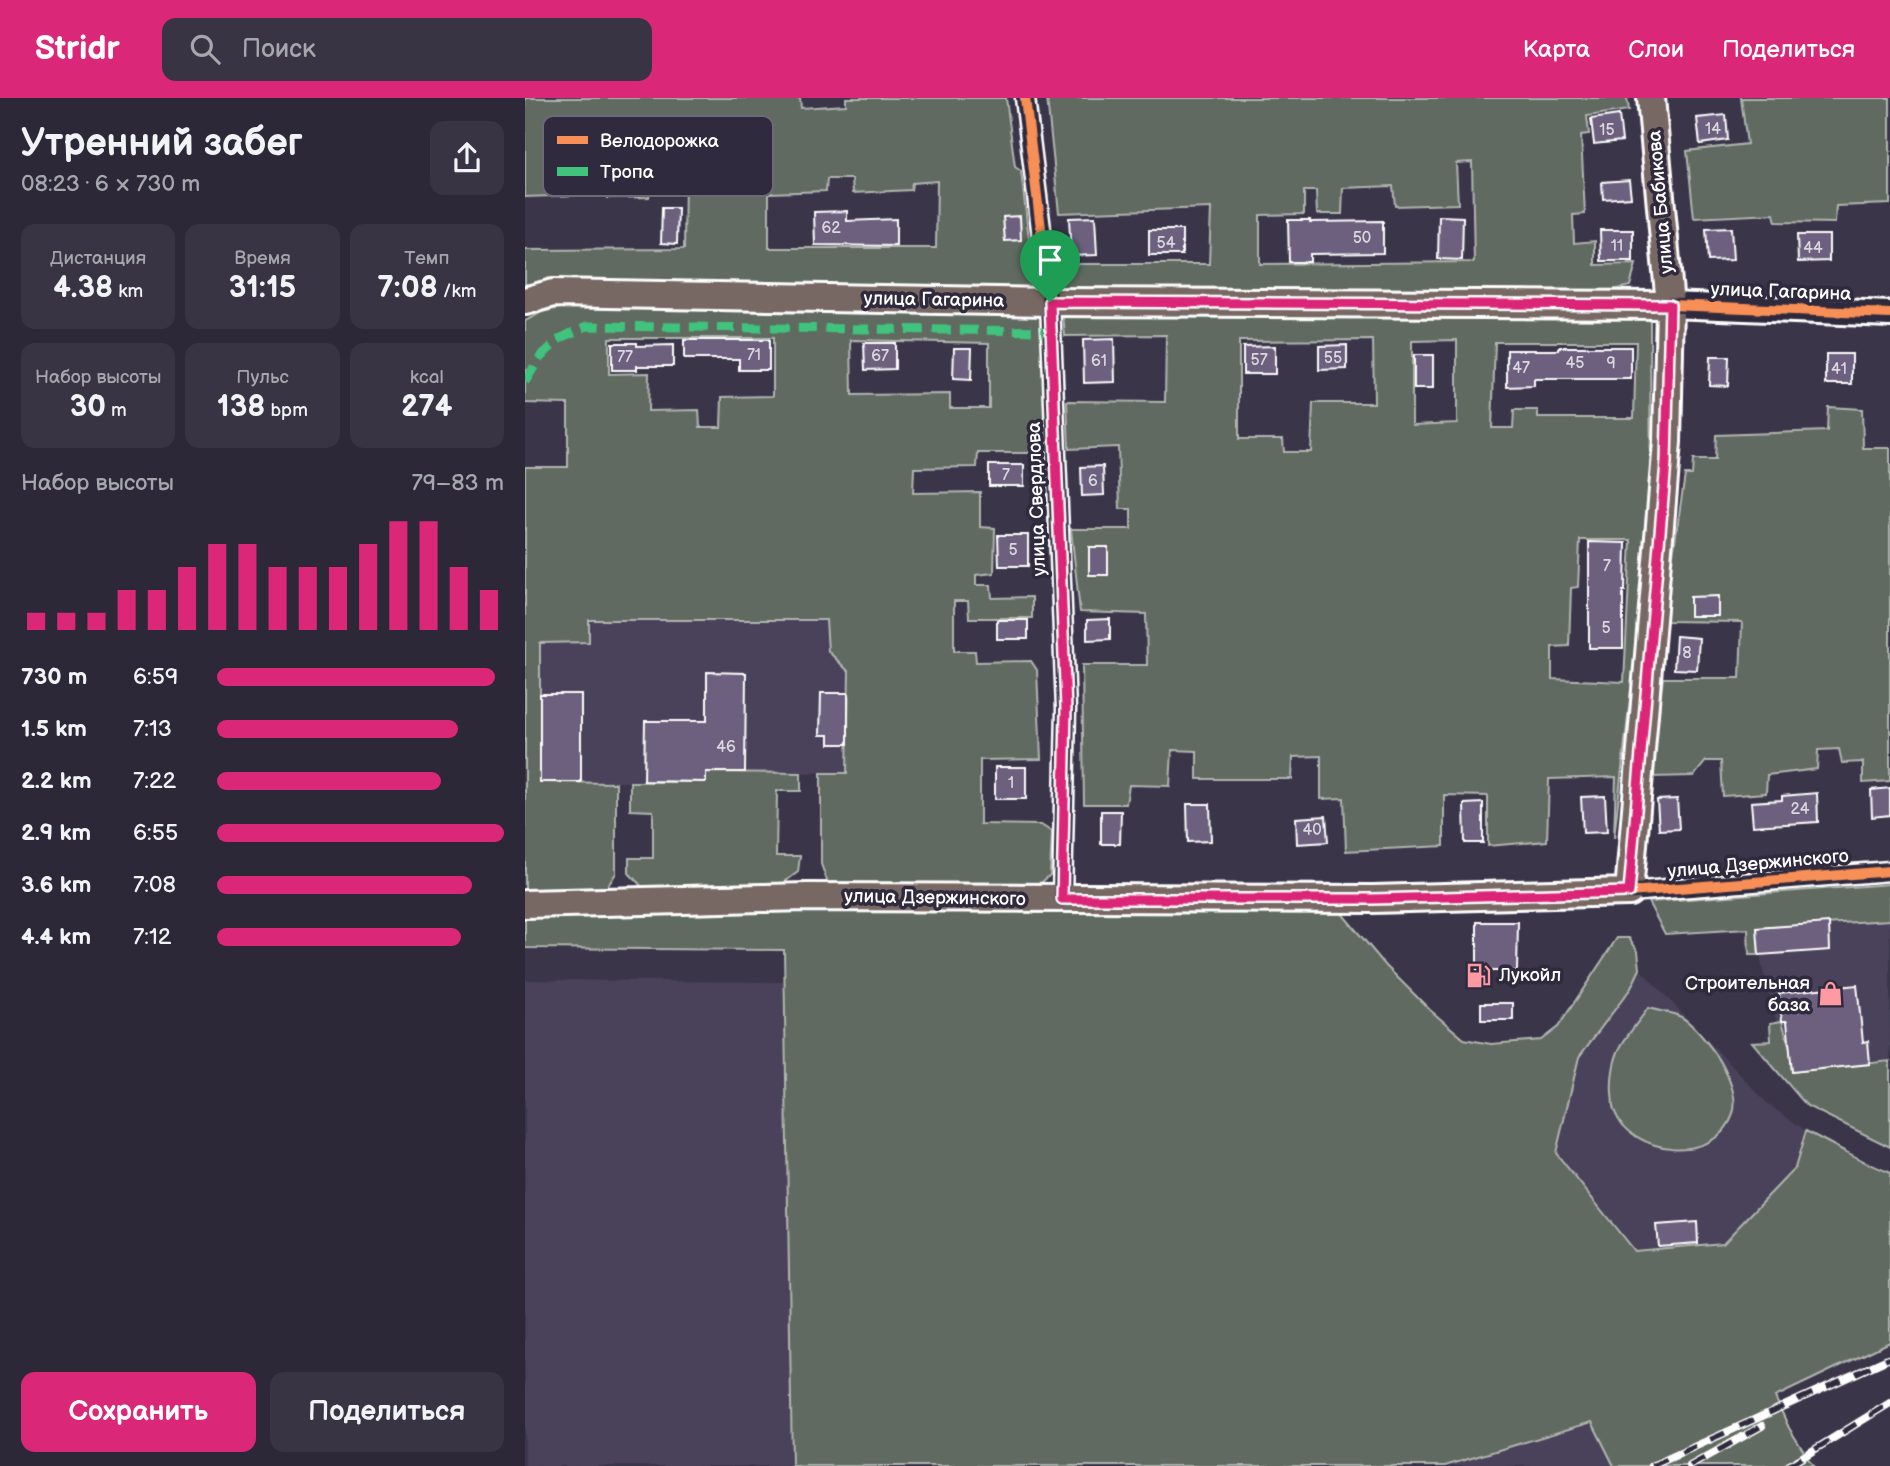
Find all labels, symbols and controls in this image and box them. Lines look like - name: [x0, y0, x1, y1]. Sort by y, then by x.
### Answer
- search box: [162, 18, 652, 81]
- text: Stridr: [35, 29, 120, 69]
- icon: search: [186, 30, 224, 68]
- text: Поиск: [242, 34, 316, 65]
- text: Карта: [1523, 35, 1590, 64]
- text: Слои: [1628, 35, 1684, 64]
- text: Поделиться: [1722, 35, 1855, 64]
- legend: [543, 116, 773, 196]
- house number: 14: [1705, 120, 1721, 139]
- text: Утренний забег: [21, 121, 303, 166]
- button: share: [430, 121, 504, 195]
- house number: 15: [1599, 121, 1615, 140]
- street label: улица Бабикова: [1643, 129, 1679, 275]
- text: Велодорожка: [600, 130, 719, 153]
- text: Тропа: [600, 161, 654, 184]
- text: 08:23 · 6 × 730 m: [21, 170, 200, 198]
- house number: 62: [821, 219, 841, 238]
- house number: 50: [1353, 229, 1371, 248]
- pin: [1020, 230, 1080, 302]
- house number: 54: [1157, 234, 1176, 253]
- house number: 11: [1611, 237, 1623, 256]
- house number: 44: [1803, 239, 1823, 258]
- icon: arrive: [1031, 241, 1069, 279]
- text: Дистанция: [50, 247, 146, 270]
- text: Время: [234, 247, 291, 270]
- text: Темп: [404, 247, 449, 270]
- text: 4.38: [53, 270, 113, 306]
- text: 31:15: [229, 270, 296, 306]
- text: 7:08: [377, 270, 438, 306]
- street label: улица Гагарина: [1710, 278, 1852, 306]
- text: km: [113, 280, 143, 303]
- text: /km: [438, 280, 476, 303]
- street label: улица Гагарина: [863, 287, 1005, 313]
- house number: 71: [747, 346, 761, 365]
- house number: 67: [871, 347, 889, 366]
- house number: 77: [617, 348, 633, 367]
- house number: 55: [1324, 349, 1342, 368]
- house number: 57: [1250, 351, 1268, 370]
- house number: 61: [1091, 352, 1107, 371]
- house number: 45: [1566, 354, 1584, 373]
- house number: 9: [1606, 354, 1616, 373]
- house number: 47: [1512, 359, 1530, 378]
- house number: 41: [1831, 360, 1847, 379]
- text: Набор высоты: [35, 366, 161, 389]
- text: Пульс: [236, 366, 289, 389]
- text: kcal: [410, 366, 444, 389]
- text: 30: [70, 389, 106, 425]
- text: 138: [217, 389, 265, 425]
- text: 274: [401, 389, 453, 425]
- text: m: [106, 399, 127, 422]
- text: bpm: [265, 399, 308, 422]
- street label: улица Свердлова: [1023, 421, 1051, 577]
- house number: 7: [1002, 466, 1010, 485]
- text: Набор высоты: [21, 469, 174, 497]
- text: 79–83 m: [411, 469, 504, 497]
- house number: 6: [1088, 472, 1098, 491]
- house number: 5: [1008, 541, 1018, 560]
- house number: 7: [1603, 557, 1611, 576]
- house number: 5: [1601, 619, 1611, 638]
- house number: 8: [1682, 644, 1692, 663]
- text: 730 m: [21, 663, 87, 691]
- text: 6:59: [133, 663, 178, 691]
- text: 1.5 km: [21, 715, 87, 743]
- text: 7:13: [133, 715, 172, 743]
- house number: 46: [716, 738, 736, 757]
- text: 2.2 km: [21, 767, 92, 795]
- text: 7:22: [133, 767, 176, 795]
- house number: 1: [1008, 774, 1014, 793]
- house number: 24: [1791, 800, 1810, 819]
- text: 2.9 km: [21, 819, 91, 847]
- text: 6:55: [133, 819, 178, 847]
- house number: 40: [1302, 821, 1322, 840]
- street label: улица Дзержинского: [1666, 845, 1850, 883]
- text: 3.6 km: [21, 871, 91, 899]
- text: 7:08: [133, 871, 176, 899]
- street label: улица Дзержинского: [844, 885, 1026, 911]
- text: 4.4 km: [21, 923, 91, 951]
- text: 7:12: [133, 923, 171, 951]
- fuel station icon: Лукойл: [1465, 961, 1493, 989]
- place label: Лукойл: [1498, 964, 1561, 987]
- place label: Строительная база: [1685, 972, 1810, 1017]
- shop icon: Строительная база: [1816, 980, 1844, 1008]
- button: Сохранить: [21, 1372, 256, 1452]
- button: Поделиться: [270, 1372, 504, 1452]

